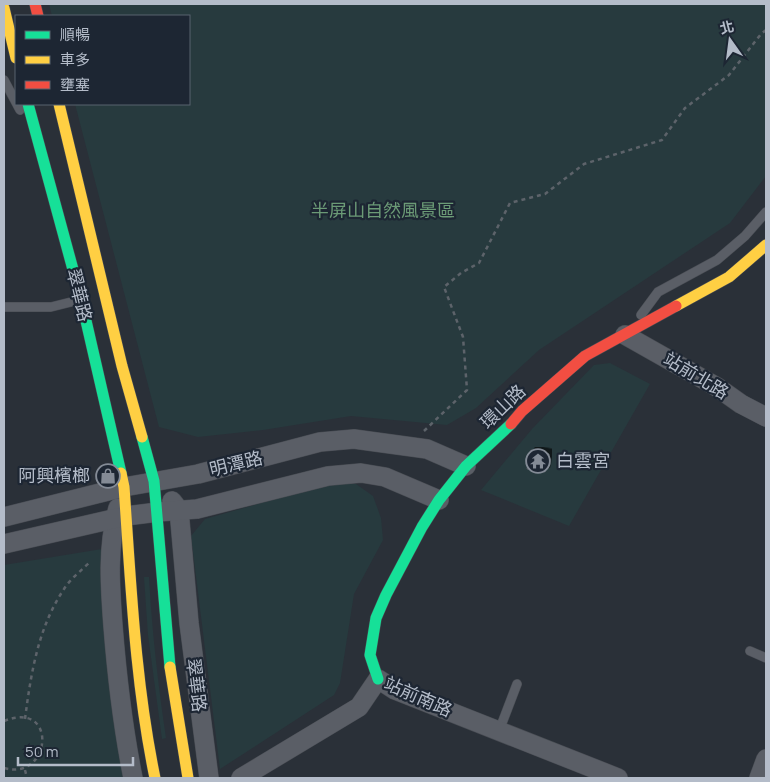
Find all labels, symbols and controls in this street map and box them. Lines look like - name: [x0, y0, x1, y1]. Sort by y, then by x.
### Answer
- legend: [15, 15, 190, 105]
- north arrow: [705, 15, 755, 65]
- text: 北: [718, 16, 736, 38]
- text: 順暢: [60, 24, 90, 45]
- text: 車多: [60, 49, 90, 70]
- text: 壅塞: [60, 74, 90, 95]
- park label: 半屏山自然風景區: [311, 198, 455, 222]
- street label: 翠華路: [62, 266, 98, 324]
- street label: 站前北路: [659, 346, 734, 404]
- street label: 環山路: [475, 379, 530, 434]
- street label: 明潭路: [207, 445, 265, 481]
- temple icon: 白雲宮: [525, 448, 551, 474]
- place label: 白雲宮: [556, 448, 610, 472]
- place label: 阿興檳榔: [18, 463, 90, 487]
- shop icon: 阿興檳榔: [95, 463, 121, 489]
- street label: 翠華路: [182, 657, 212, 713]
- street label: 站前南路: [381, 670, 456, 722]
- scale bar: [18, 734, 132, 766]
- text: 50 m: [25, 741, 59, 762]

